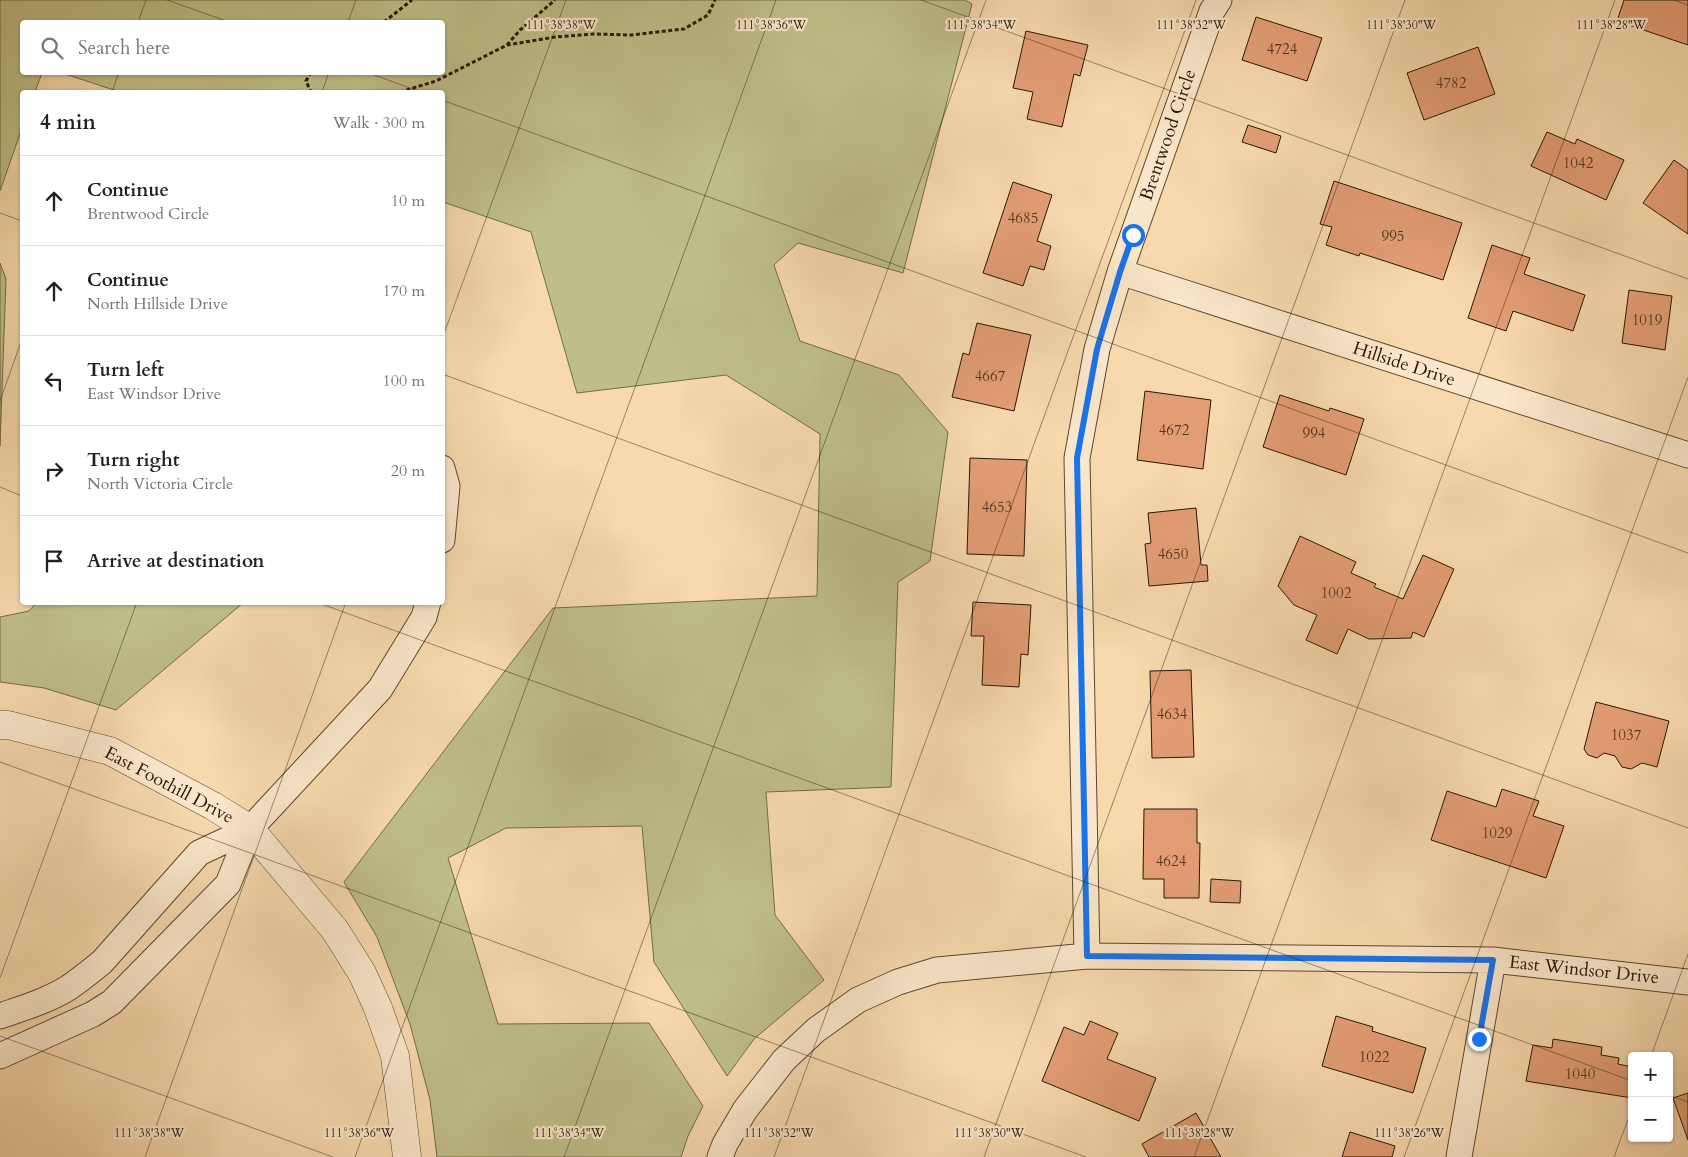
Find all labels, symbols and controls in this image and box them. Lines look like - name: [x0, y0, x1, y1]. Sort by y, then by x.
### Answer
- text: 111°38'38"W: [526, 17, 597, 33]
- text: 111°38'36"W: [736, 17, 807, 33]
- text: 111°38'34"W: [946, 17, 1017, 33]
- text: 111°38'32"W: [1156, 17, 1227, 33]
- text: 111°38'30"W: [1366, 17, 1437, 33]
- text: 111°38'28"W: [1576, 17, 1647, 33]
- search box: [20, 20, 445, 75]
- icon: search: [38, 34, 66, 62]
- text: Search here: [78, 35, 170, 61]
- house number: 4724: [1267, 39, 1298, 59]
- street label: Brentwood Circle: [1134, 66, 1202, 204]
- house number: 4782: [1436, 73, 1467, 93]
- text: 4 min: [40, 108, 96, 137]
- text: Walk · 300 m: [333, 112, 425, 134]
- house number: 1042: [1563, 153, 1594, 173]
- text: Continue: [87, 177, 169, 203]
- icon: ahead: [40, 187, 68, 215]
- text: 10 m: [391, 190, 425, 212]
- text: Brentwood Circle: [87, 203, 209, 225]
- house number: 4685: [1008, 208, 1038, 228]
- route start: [1122, 224, 1145, 247]
- house number: 995: [1381, 226, 1405, 246]
- text: Continue: [87, 267, 169, 293]
- icon: ahead: [40, 277, 68, 305]
- text: 170 m: [383, 280, 425, 302]
- text: North Hillside Drive: [87, 293, 228, 315]
- house number: 1019: [1632, 310, 1663, 330]
- street label: Hillside Drive: [1350, 336, 1458, 392]
- text: Turn left: [87, 357, 164, 383]
- house number: 4667: [975, 366, 1006, 386]
- icon: left: [40, 367, 68, 395]
- text: 100 m: [383, 370, 425, 392]
- text: East Windsor Drive: [87, 383, 221, 405]
- house number: 4672: [1159, 420, 1190, 440]
- house number: 994: [1302, 423, 1326, 443]
- text: Turn right: [87, 447, 179, 473]
- icon: right: [40, 457, 68, 485]
- text: 20 m: [391, 460, 425, 482]
- text: North Victoria Circle: [87, 473, 233, 495]
- house number: 4653: [982, 497, 1012, 517]
- house number: 4650: [1158, 544, 1189, 564]
- icon: arrive: [40, 547, 68, 575]
- text: Arrive at destination: [87, 548, 264, 574]
- house number: 1002: [1321, 583, 1352, 603]
- house number: 4634: [1157, 704, 1188, 724]
- house number: 1037: [1611, 725, 1642, 745]
- street label: East Foothill Drive: [100, 740, 238, 830]
- house number: 1029: [1482, 823, 1513, 843]
- house number: 4624: [1156, 851, 1187, 871]
- street label: East Windsor Drive: [1508, 950, 1660, 990]
- route end: [1468, 1028, 1491, 1051]
- house number: 1022: [1359, 1047, 1390, 1067]
- map controls: [1628, 1052, 1673, 1142]
- button: +: [1628, 1052, 1673, 1097]
- house number: 1040: [1565, 1064, 1596, 1084]
- button: −: [1628, 1097, 1673, 1142]
- text: 111°38'38"W: [114, 1125, 185, 1141]
- text: 111°38'36"W: [324, 1125, 395, 1141]
- text: 111°38'34"W: [534, 1125, 605, 1141]
- text: 111°38'32"W: [744, 1125, 815, 1141]
- text: 111°38'30"W: [954, 1125, 1025, 1141]
- text: 111°38'28"W: [1164, 1125, 1235, 1141]
- text: 111°38'26"W: [1374, 1125, 1445, 1141]

